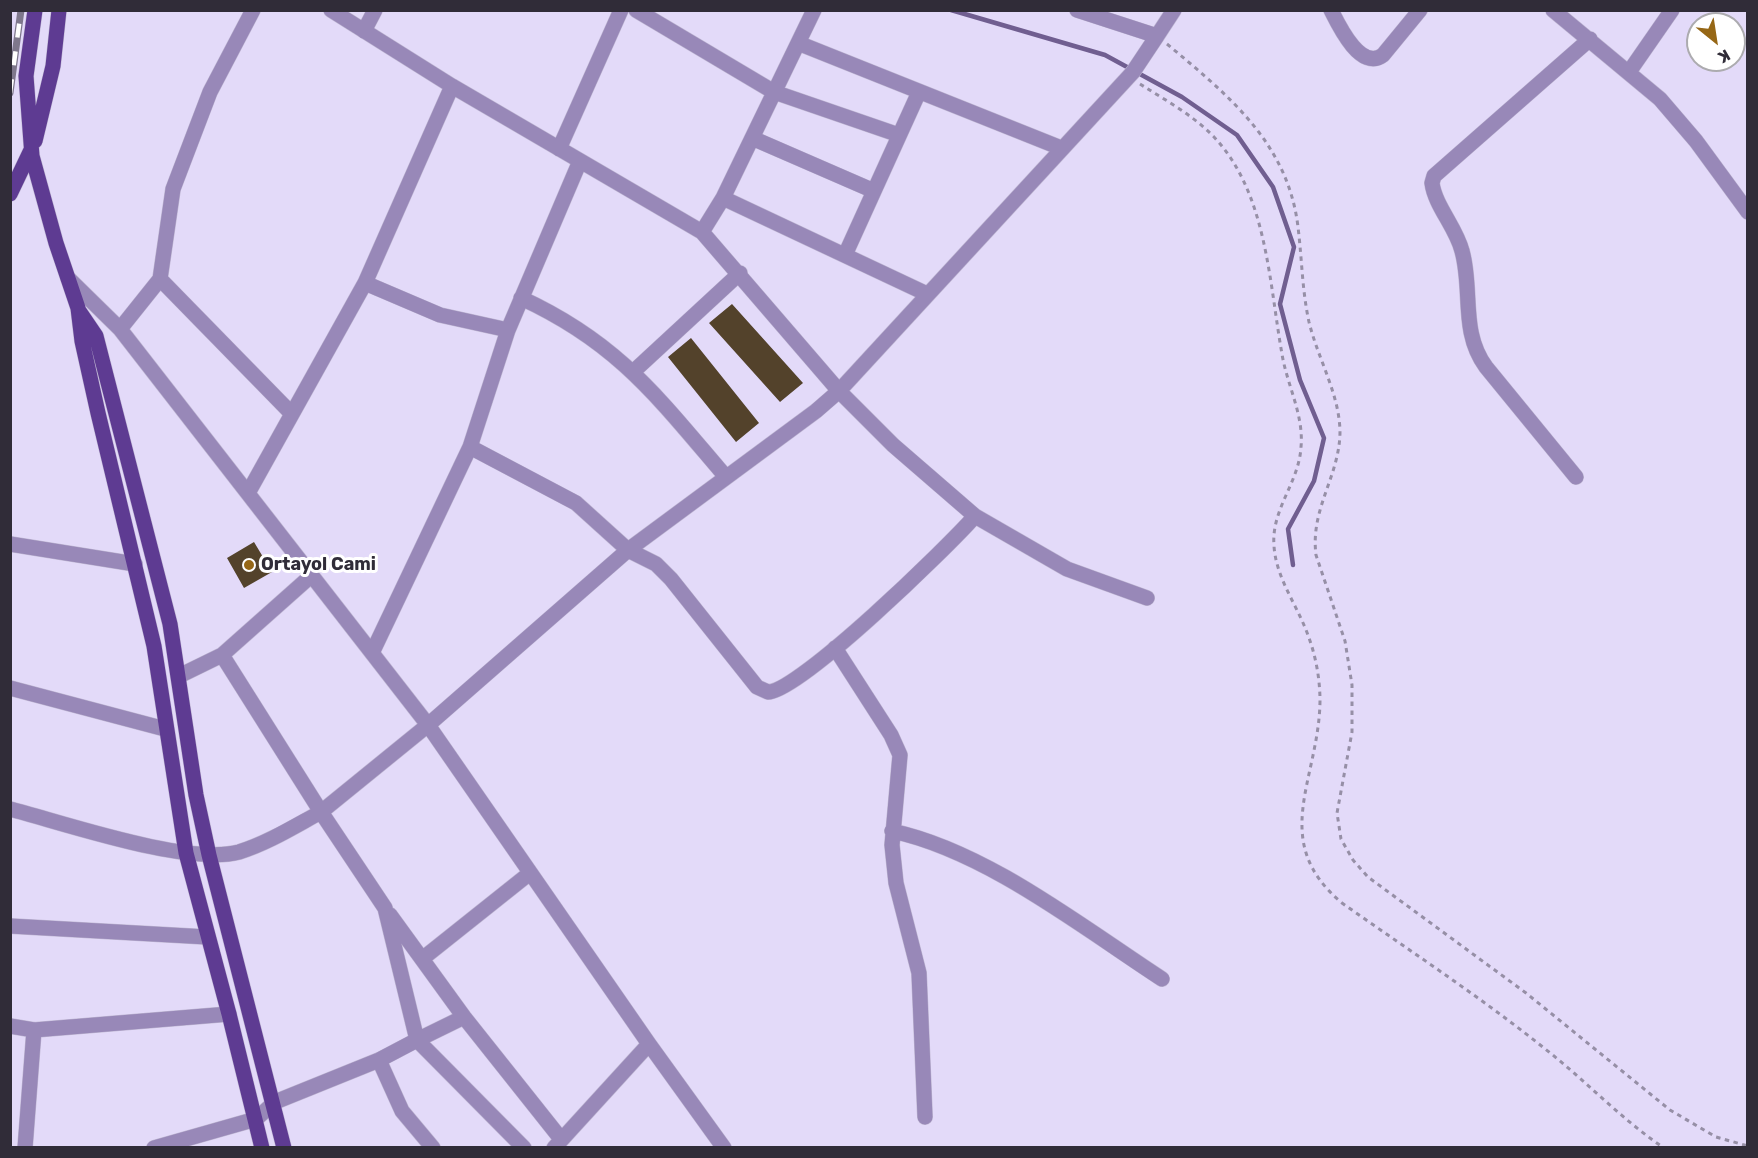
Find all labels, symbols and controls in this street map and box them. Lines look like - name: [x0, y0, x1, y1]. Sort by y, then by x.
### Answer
- north arrow: [1686, 12, 1746, 72]
- text: K: [1715, 45, 1734, 67]
- place label: Ortayol Cami: [261, 554, 376, 576]
- marker: Ortayol Cami: [242, 558, 256, 572]

